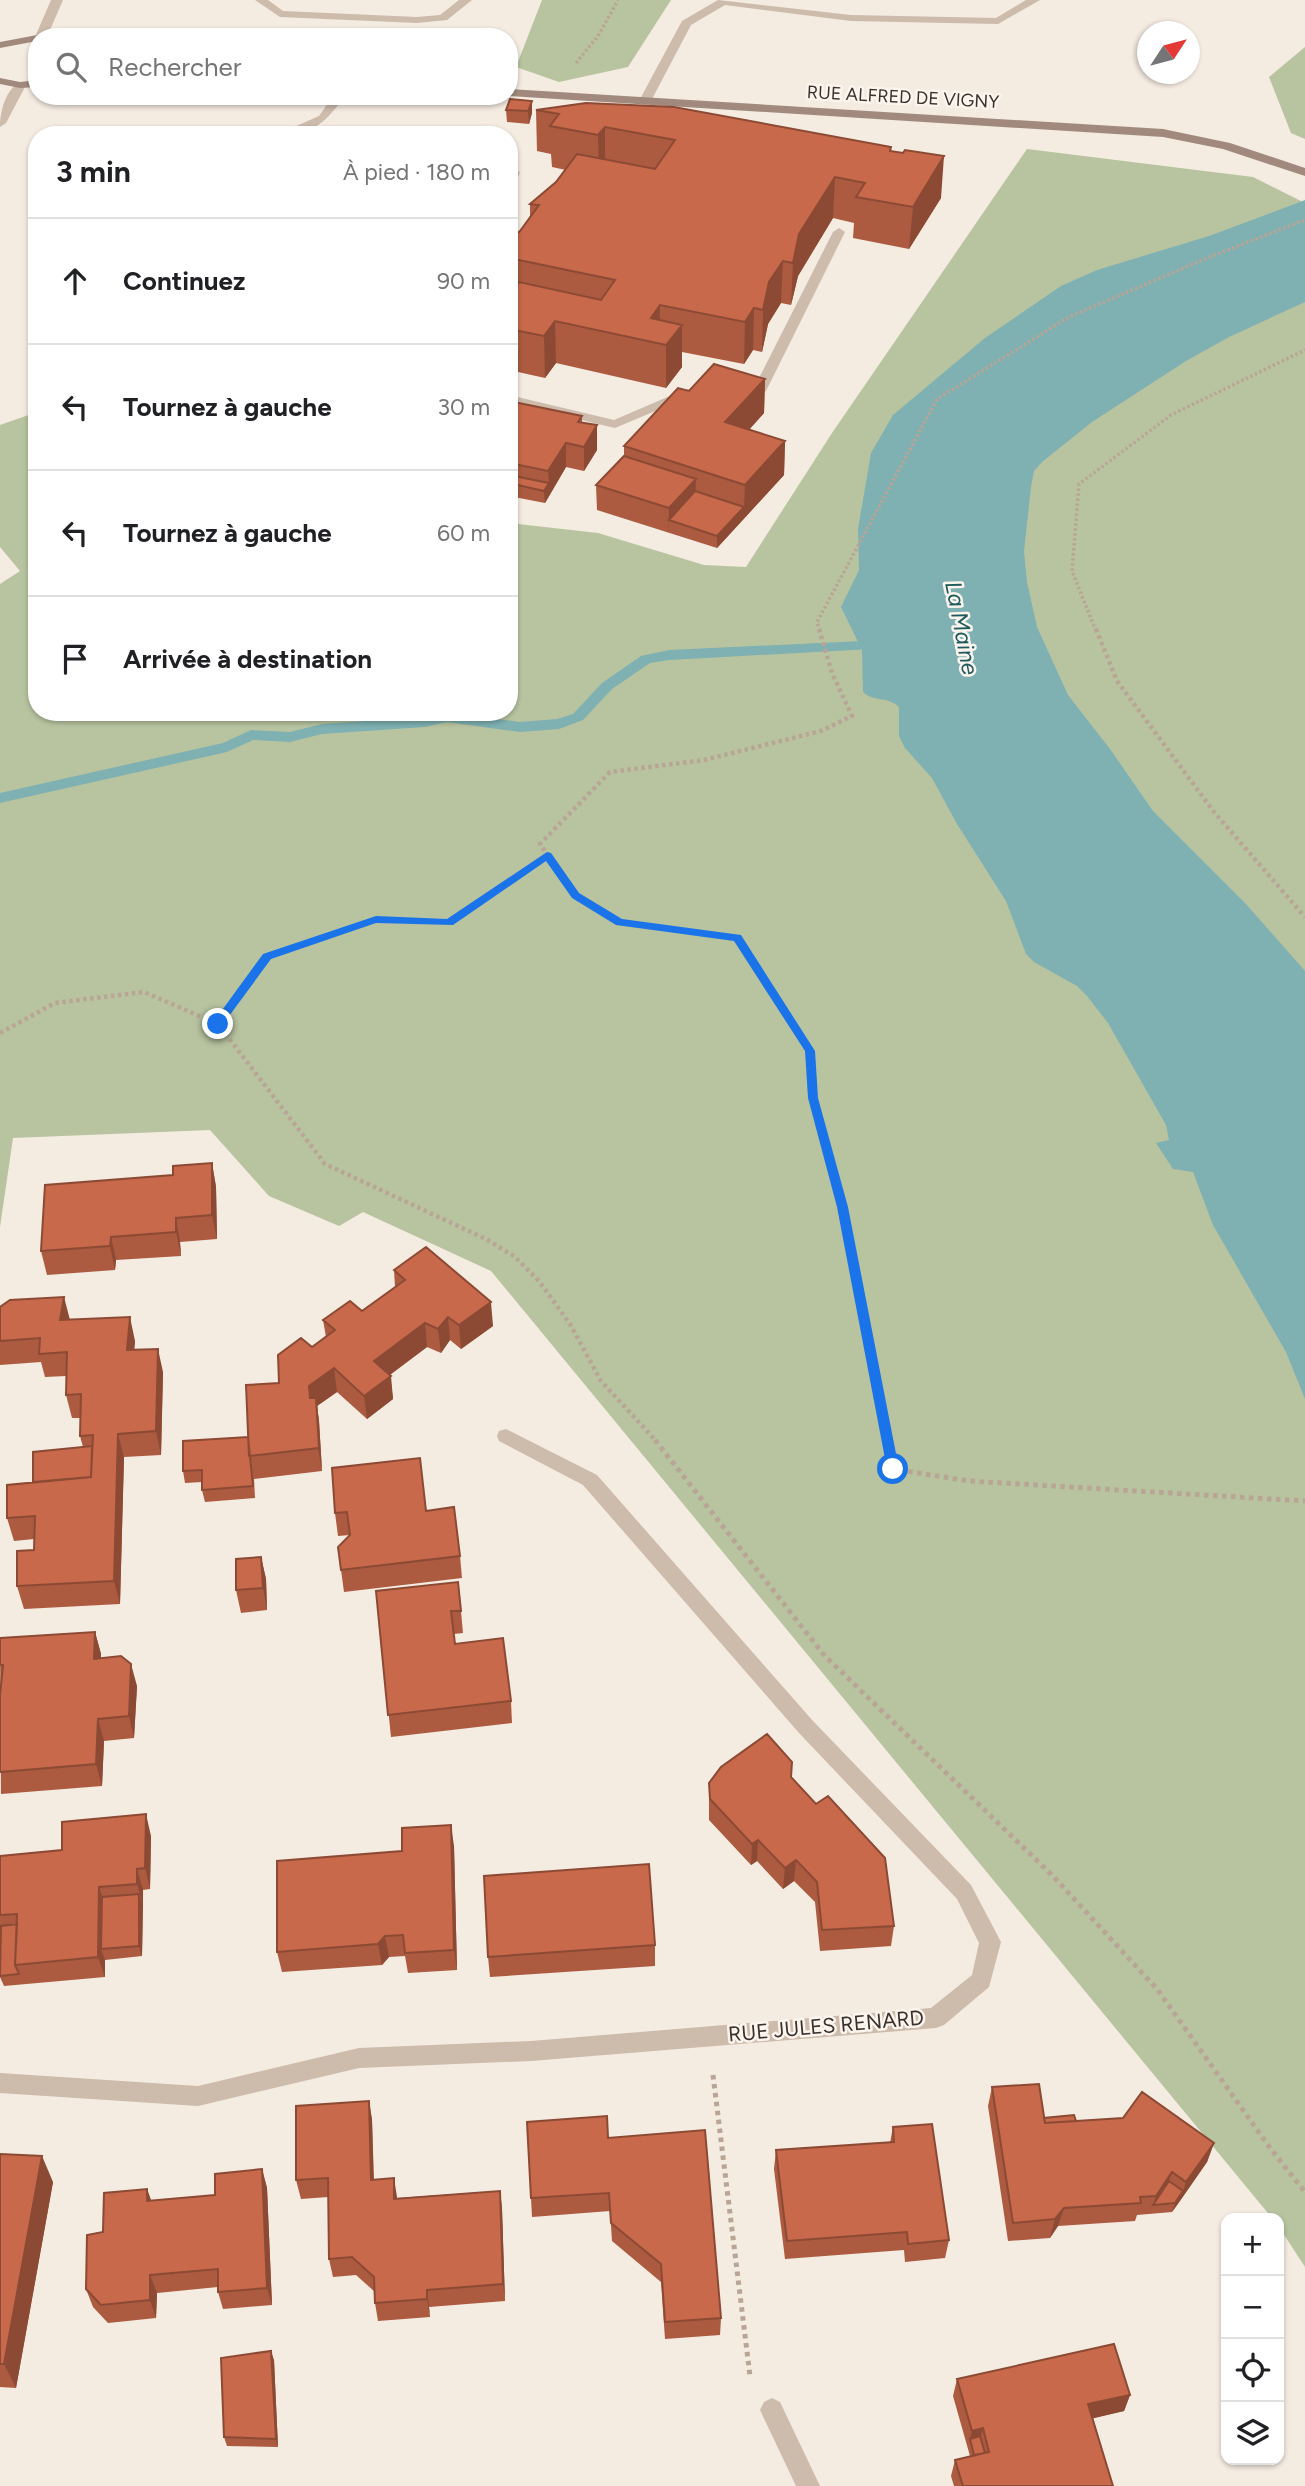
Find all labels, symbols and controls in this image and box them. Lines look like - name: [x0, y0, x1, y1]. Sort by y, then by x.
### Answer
- north arrow: [1137, 21, 1200, 84]
- search box: [28, 28, 518, 105]
- icon: search: [52, 48, 90, 86]
- text: Rechercher: [108, 51, 242, 83]
- street label: RUE ALFRED DE VIGNY: [806, 81, 1000, 113]
- text: 3 min: [56, 153, 131, 190]
- text: À pied · 180 m: [343, 158, 490, 186]
- icon: ahead: [56, 262, 94, 300]
- text: Continuez: [123, 265, 245, 297]
- text: 90 m: [437, 267, 490, 295]
- icon: left: [56, 388, 94, 426]
- text: Tournez à gauche: [123, 391, 332, 423]
- text: 30 m: [437, 393, 490, 421]
- icon: left: [56, 514, 94, 552]
- text: Tournez à gauche: [123, 517, 332, 549]
- text: 60 m: [437, 519, 490, 547]
- water label: La Maine: [939, 579, 985, 678]
- icon: arrive: [56, 640, 94, 678]
- text: Arrivée à destination: [123, 643, 372, 675]
- route end: [202, 1008, 233, 1039]
- route start: [877, 1453, 908, 1484]
- street label: RUE JULES RENARD: [727, 2004, 925, 2047]
- map controls: [1221, 2213, 1284, 2465]
- button: +: [1221, 2213, 1284, 2276]
- button: −: [1221, 2276, 1284, 2339]
- button: locate: [1221, 2339, 1284, 2402]
- button: layers: [1221, 2402, 1284, 2465]

